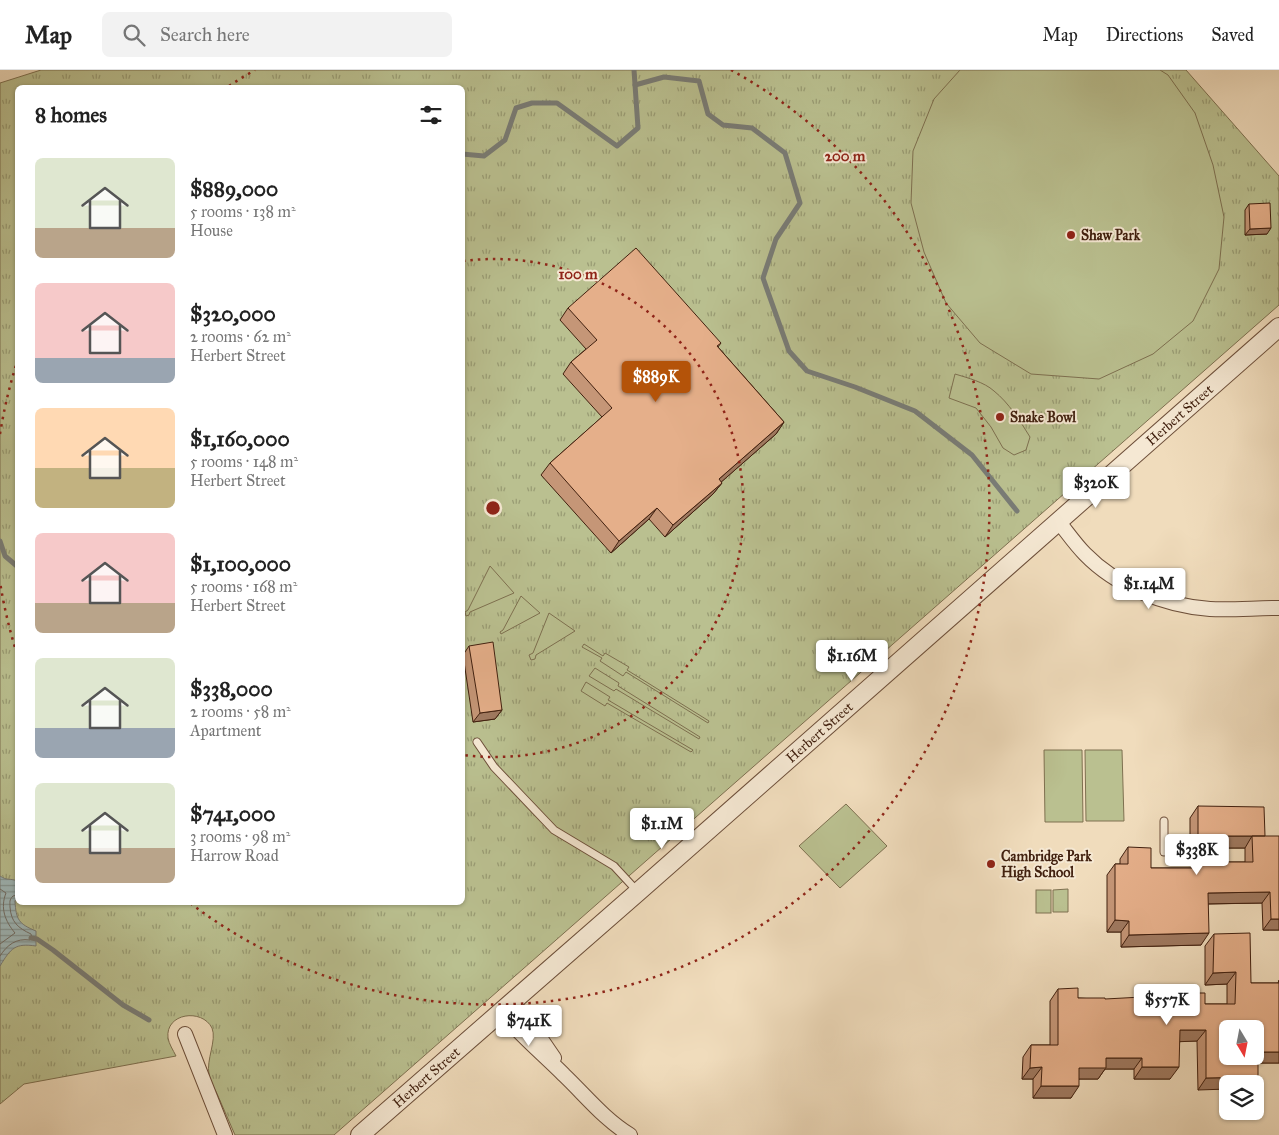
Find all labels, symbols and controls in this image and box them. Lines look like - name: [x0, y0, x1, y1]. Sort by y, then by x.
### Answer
- search box: [102, 12, 452, 57]
- text: Map: [25, 20, 72, 50]
- icon: search: [120, 21, 148, 49]
- text: Search here: [160, 23, 250, 46]
- text: Map: [1042, 24, 1078, 46]
- text: Directions: [1106, 24, 1183, 46]
- text: Saved: [1211, 24, 1254, 46]
- icon: filters: [417, 101, 445, 129]
- text: 8 homes: [35, 102, 107, 128]
- text: 200 m: [825, 147, 866, 165]
- text: $889,000: [190, 176, 278, 202]
- icon: home: [75, 178, 135, 238]
- text: 5 rooms · 138 m²: [190, 202, 296, 221]
- text: House: [190, 221, 233, 240]
- place label: Shaw Park: [1081, 227, 1141, 244]
- marker: Shaw Park: [1065, 229, 1077, 241]
- text: 100 m: [558, 265, 598, 283]
- text: $320,000: [190, 301, 276, 327]
- icon: home: [75, 303, 135, 363]
- text: 2 rooms · 62 m²: [190, 327, 291, 346]
- text: Herbert Street: [190, 346, 286, 365]
- pin: $889K: [621, 360, 691, 403]
- text: $889K: [633, 367, 679, 386]
- street label: Herbert Street: [1143, 381, 1217, 449]
- place label: Snake Bowl: [1010, 409, 1077, 426]
- marker: Snake Bowl: [994, 411, 1006, 423]
- text: $1,160,000: [190, 426, 290, 452]
- icon: home: [75, 428, 135, 488]
- text: 5 rooms · 148 m²: [190, 452, 298, 471]
- pin: $320K: [1061, 466, 1131, 509]
- text: Herbert Street: [190, 471, 286, 490]
- text: $320K: [1074, 473, 1118, 492]
- centre of rings: [484, 499, 502, 517]
- text: $1,100,000: [190, 551, 291, 577]
- icon: home: [75, 553, 135, 613]
- pin: $1.14M: [1108, 568, 1190, 610]
- text: $1.14M: [1124, 574, 1174, 593]
- text: 5 rooms · 168 m²: [190, 577, 297, 596]
- text: Herbert Street: [190, 596, 286, 615]
- pin: $1.16M: [811, 640, 893, 682]
- text: $1.16M: [827, 646, 877, 665]
- text: $338,000: [190, 676, 273, 702]
- icon: home: [75, 678, 135, 738]
- street label: Herbert Street: [783, 698, 857, 767]
- text: 2 rooms · 58 m²: [190, 702, 291, 721]
- text: Apartment: [190, 721, 262, 740]
- text: $741,000: [190, 801, 275, 827]
- icon: home: [75, 803, 135, 863]
- pin: $1.1M: [627, 808, 697, 850]
- text: $1.1M: [641, 814, 683, 833]
- text: 3 rooms · 98 m²: [190, 827, 290, 846]
- pin: $338K: [1162, 834, 1232, 876]
- text: $338K: [1176, 840, 1218, 859]
- text: Harrow Road: [190, 846, 279, 865]
- place label: Cambridge Park High School: [1001, 848, 1092, 882]
- marker: Cambridge Park High School: [985, 858, 997, 870]
- pin: $557K: [1132, 984, 1202, 1026]
- text: $557K: [1145, 990, 1189, 1009]
- pin: $741K: [494, 1004, 564, 1047]
- text: $741K: [507, 1011, 551, 1030]
- north arrow: [1219, 1020, 1264, 1065]
- map controls: [1219, 1020, 1264, 1120]
- street label: Herbert Street: [389, 1043, 464, 1111]
- button: layers: [1219, 1075, 1264, 1120]

